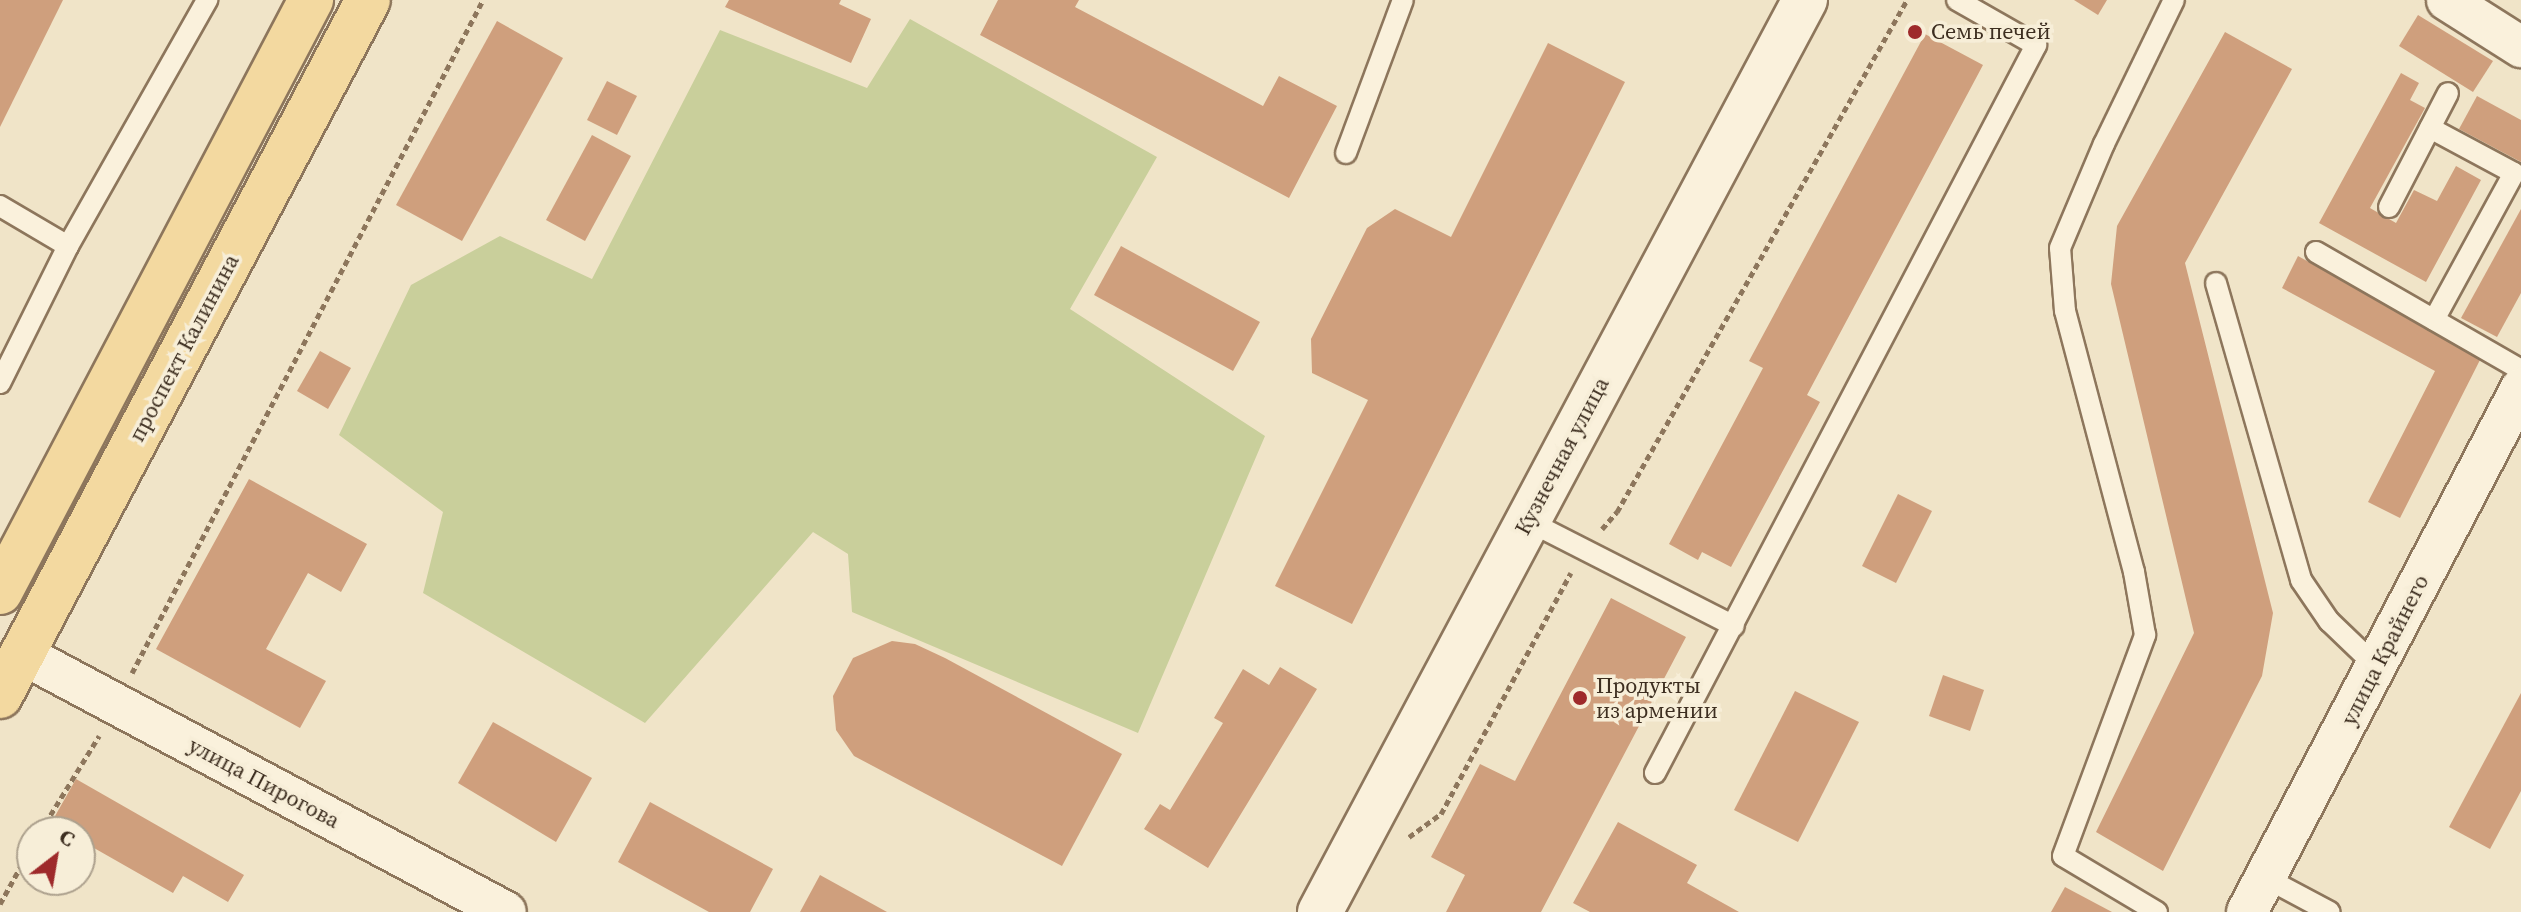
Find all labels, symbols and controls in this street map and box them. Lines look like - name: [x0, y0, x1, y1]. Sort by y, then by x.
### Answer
- place label: Семь печей: [1931, 19, 2051, 45]
- marker: Семь печей: [1906, 23, 1924, 41]
- street label: проспект Калинина: [123, 250, 245, 446]
- street label: Кузнечная улица: [1509, 373, 1615, 539]
- street label: улица Крайнего: [2336, 570, 2434, 730]
- place label: Продукты из армении: [1596, 672, 1718, 724]
- marker: Продукты из армении: [1571, 689, 1589, 707]
- street label: улица Пирогова: [184, 732, 344, 834]
- north arrow: [16, 816, 96, 896]
- text: С: [54, 821, 81, 854]

